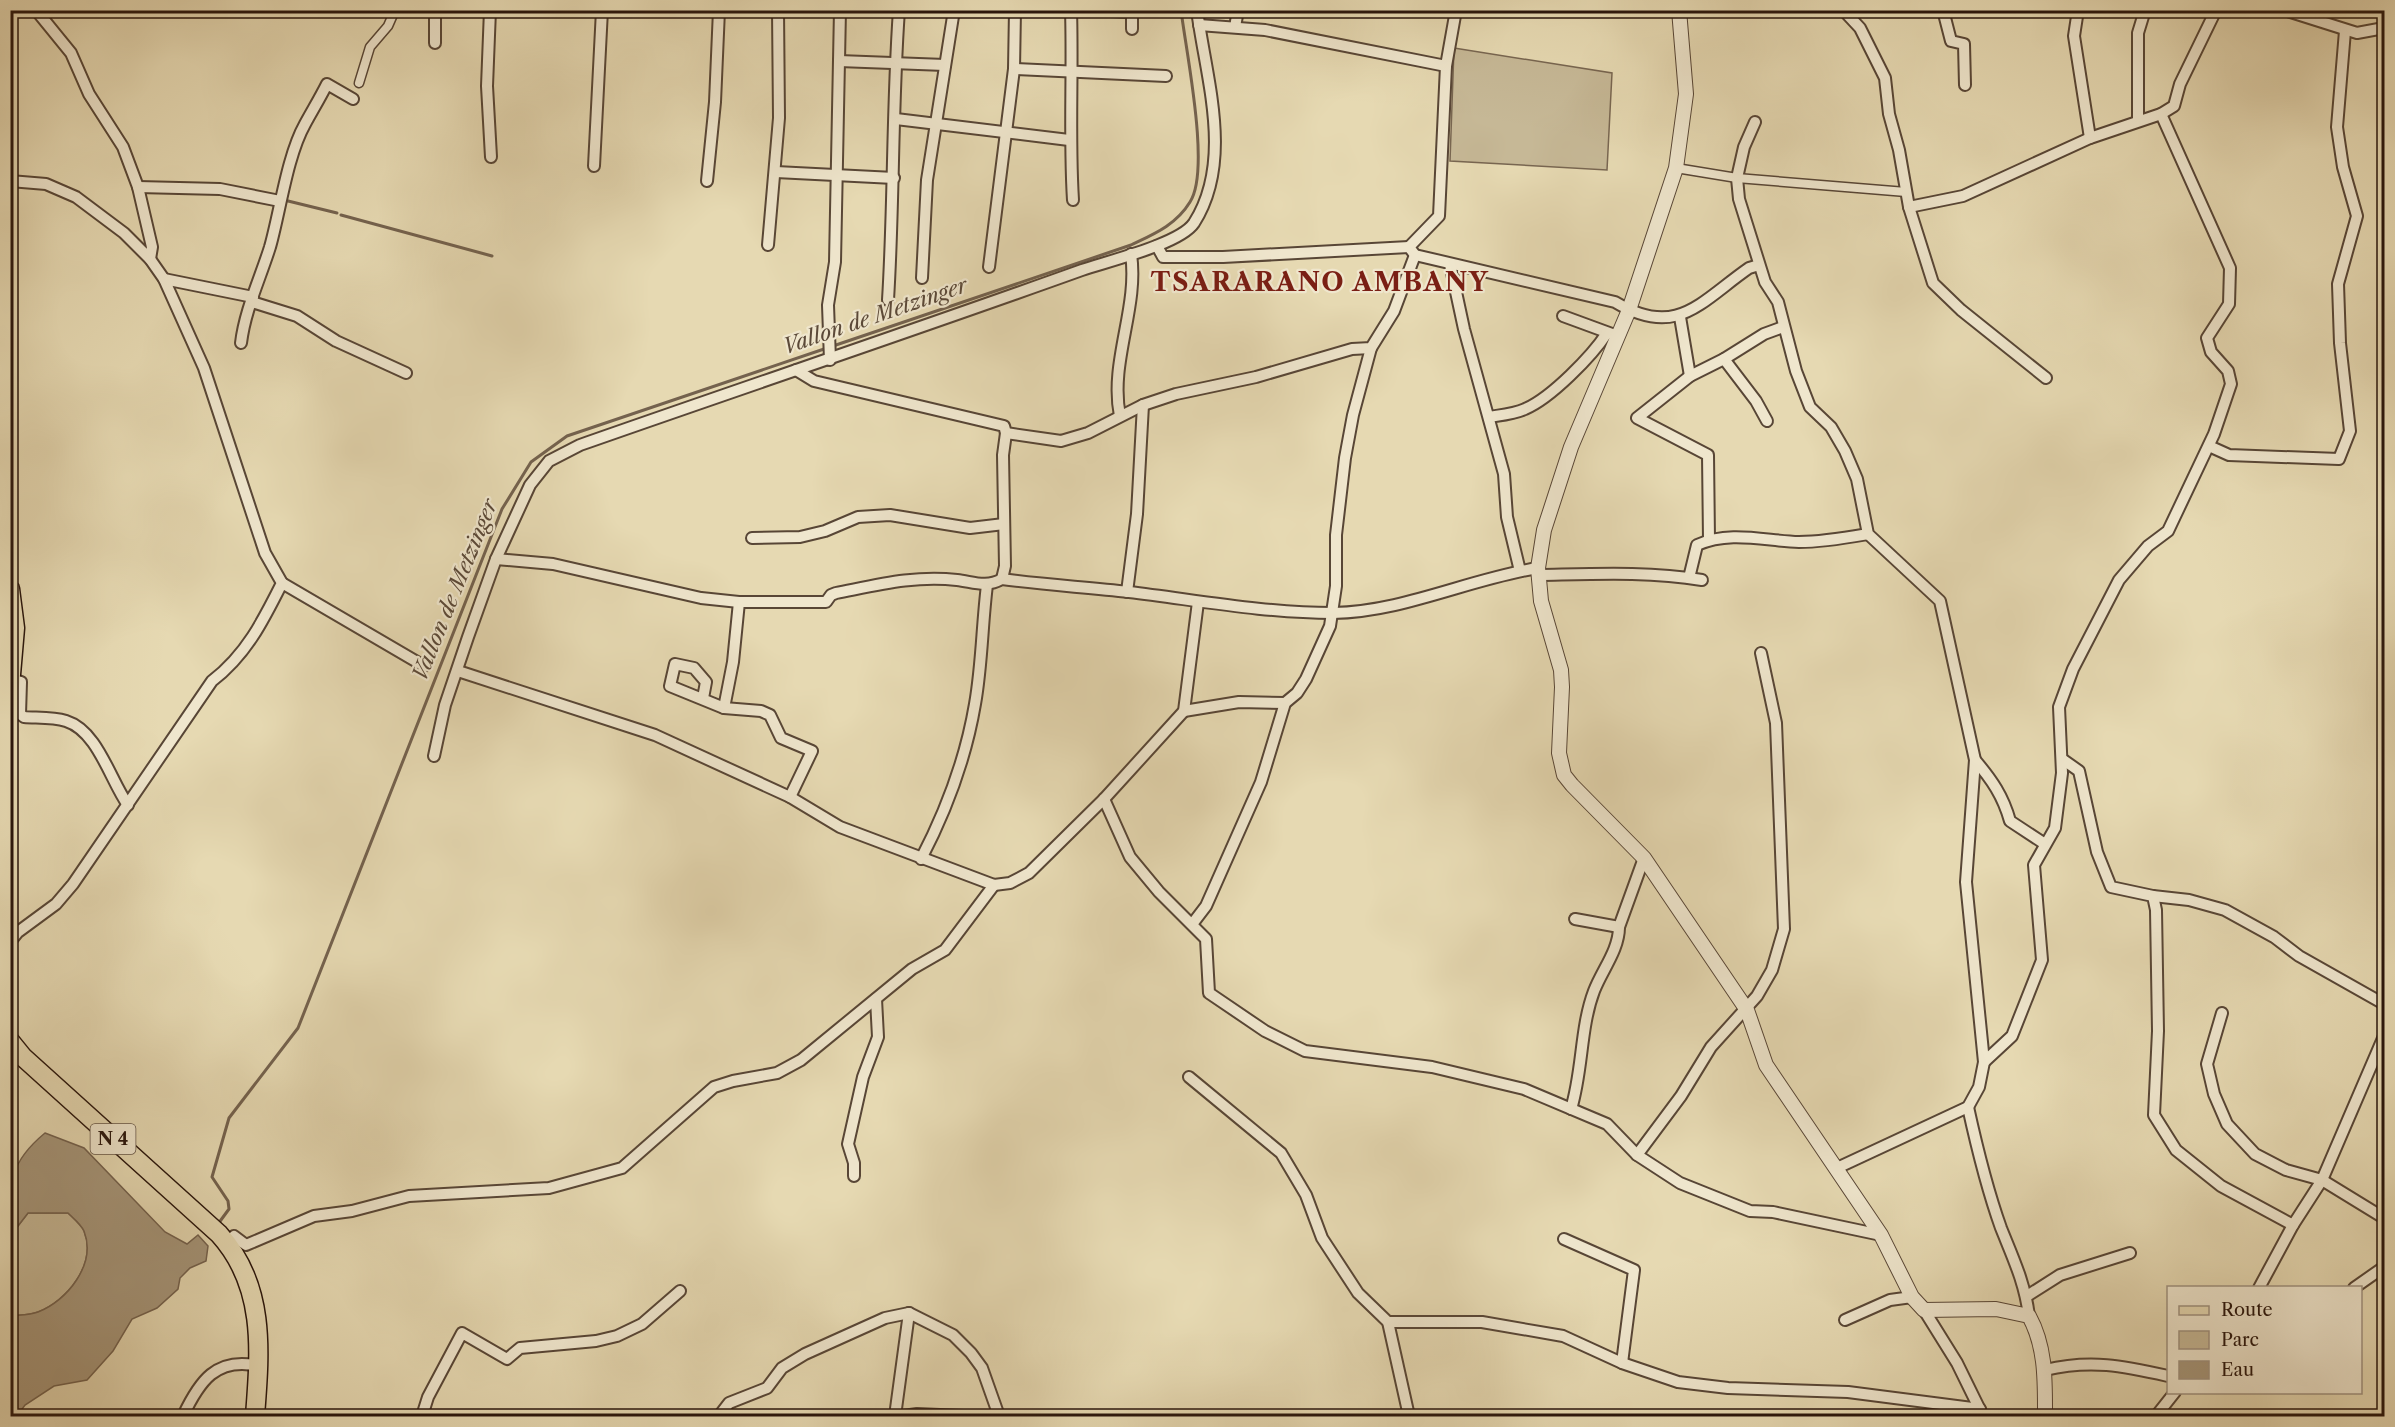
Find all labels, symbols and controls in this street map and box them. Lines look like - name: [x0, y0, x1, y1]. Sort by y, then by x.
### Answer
- district label: TSARARANO AMBANY: [1150, 266, 1490, 298]
- water label: Vallon de Metzinger: [779, 272, 972, 359]
- water label: Vallon de Metzinger: [407, 494, 503, 684]
- road number: N 4: [90, 1124, 136, 1154]
- legend: [2167, 1286, 2362, 1394]
- text: Route: [2221, 1299, 2273, 1321]
- text: Parc: [2221, 1329, 2259, 1351]
- text: Eau: [2221, 1359, 2254, 1381]

